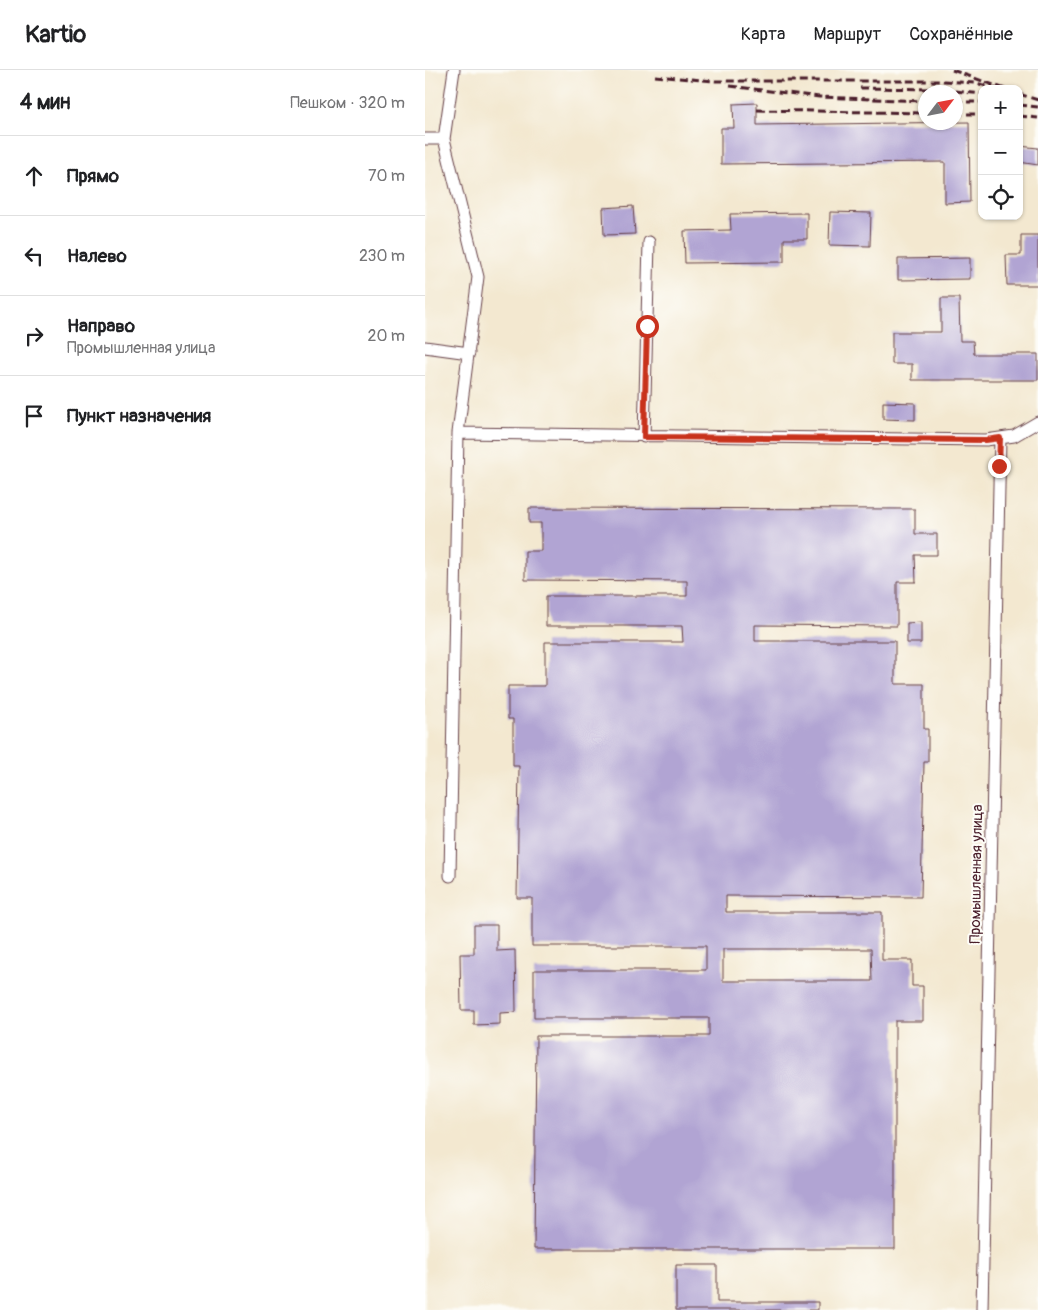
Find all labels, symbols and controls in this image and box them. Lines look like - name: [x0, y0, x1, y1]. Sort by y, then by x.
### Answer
- text: Kartio: [25, 20, 86, 49]
- text: Карта: [741, 23, 785, 46]
- text: Маршрут: [813, 23, 881, 46]
- text: Сохранённые: [909, 23, 1013, 46]
- north arrow: [918, 85, 963, 130]
- map controls: [978, 85, 1023, 220]
- button: +: [978, 85, 1023, 130]
- text: 4 мин: [20, 89, 70, 116]
- text: Пешком · 320 m: [290, 93, 405, 113]
- button: −: [978, 130, 1023, 175]
- icon: ahead: [20, 162, 48, 190]
- text: Прямо: [67, 164, 119, 188]
- text: 70 m: [368, 166, 405, 186]
- button: locate: [978, 175, 1023, 220]
- icon: left: [20, 242, 48, 270]
- text: Налево: [67, 244, 127, 268]
- text: 230 m: [359, 246, 405, 266]
- text: Направо: [67, 314, 135, 338]
- route start: [636, 315, 659, 338]
- icon: right: [20, 322, 48, 350]
- text: 20 m: [367, 326, 405, 346]
- text: Промышленная улица: [67, 338, 215, 358]
- icon: arrive: [20, 402, 48, 430]
- text: Пункт назначения: [67, 404, 211, 428]
- route end: [988, 455, 1011, 478]
- street label: Промышленная улица: [966, 804, 987, 944]

